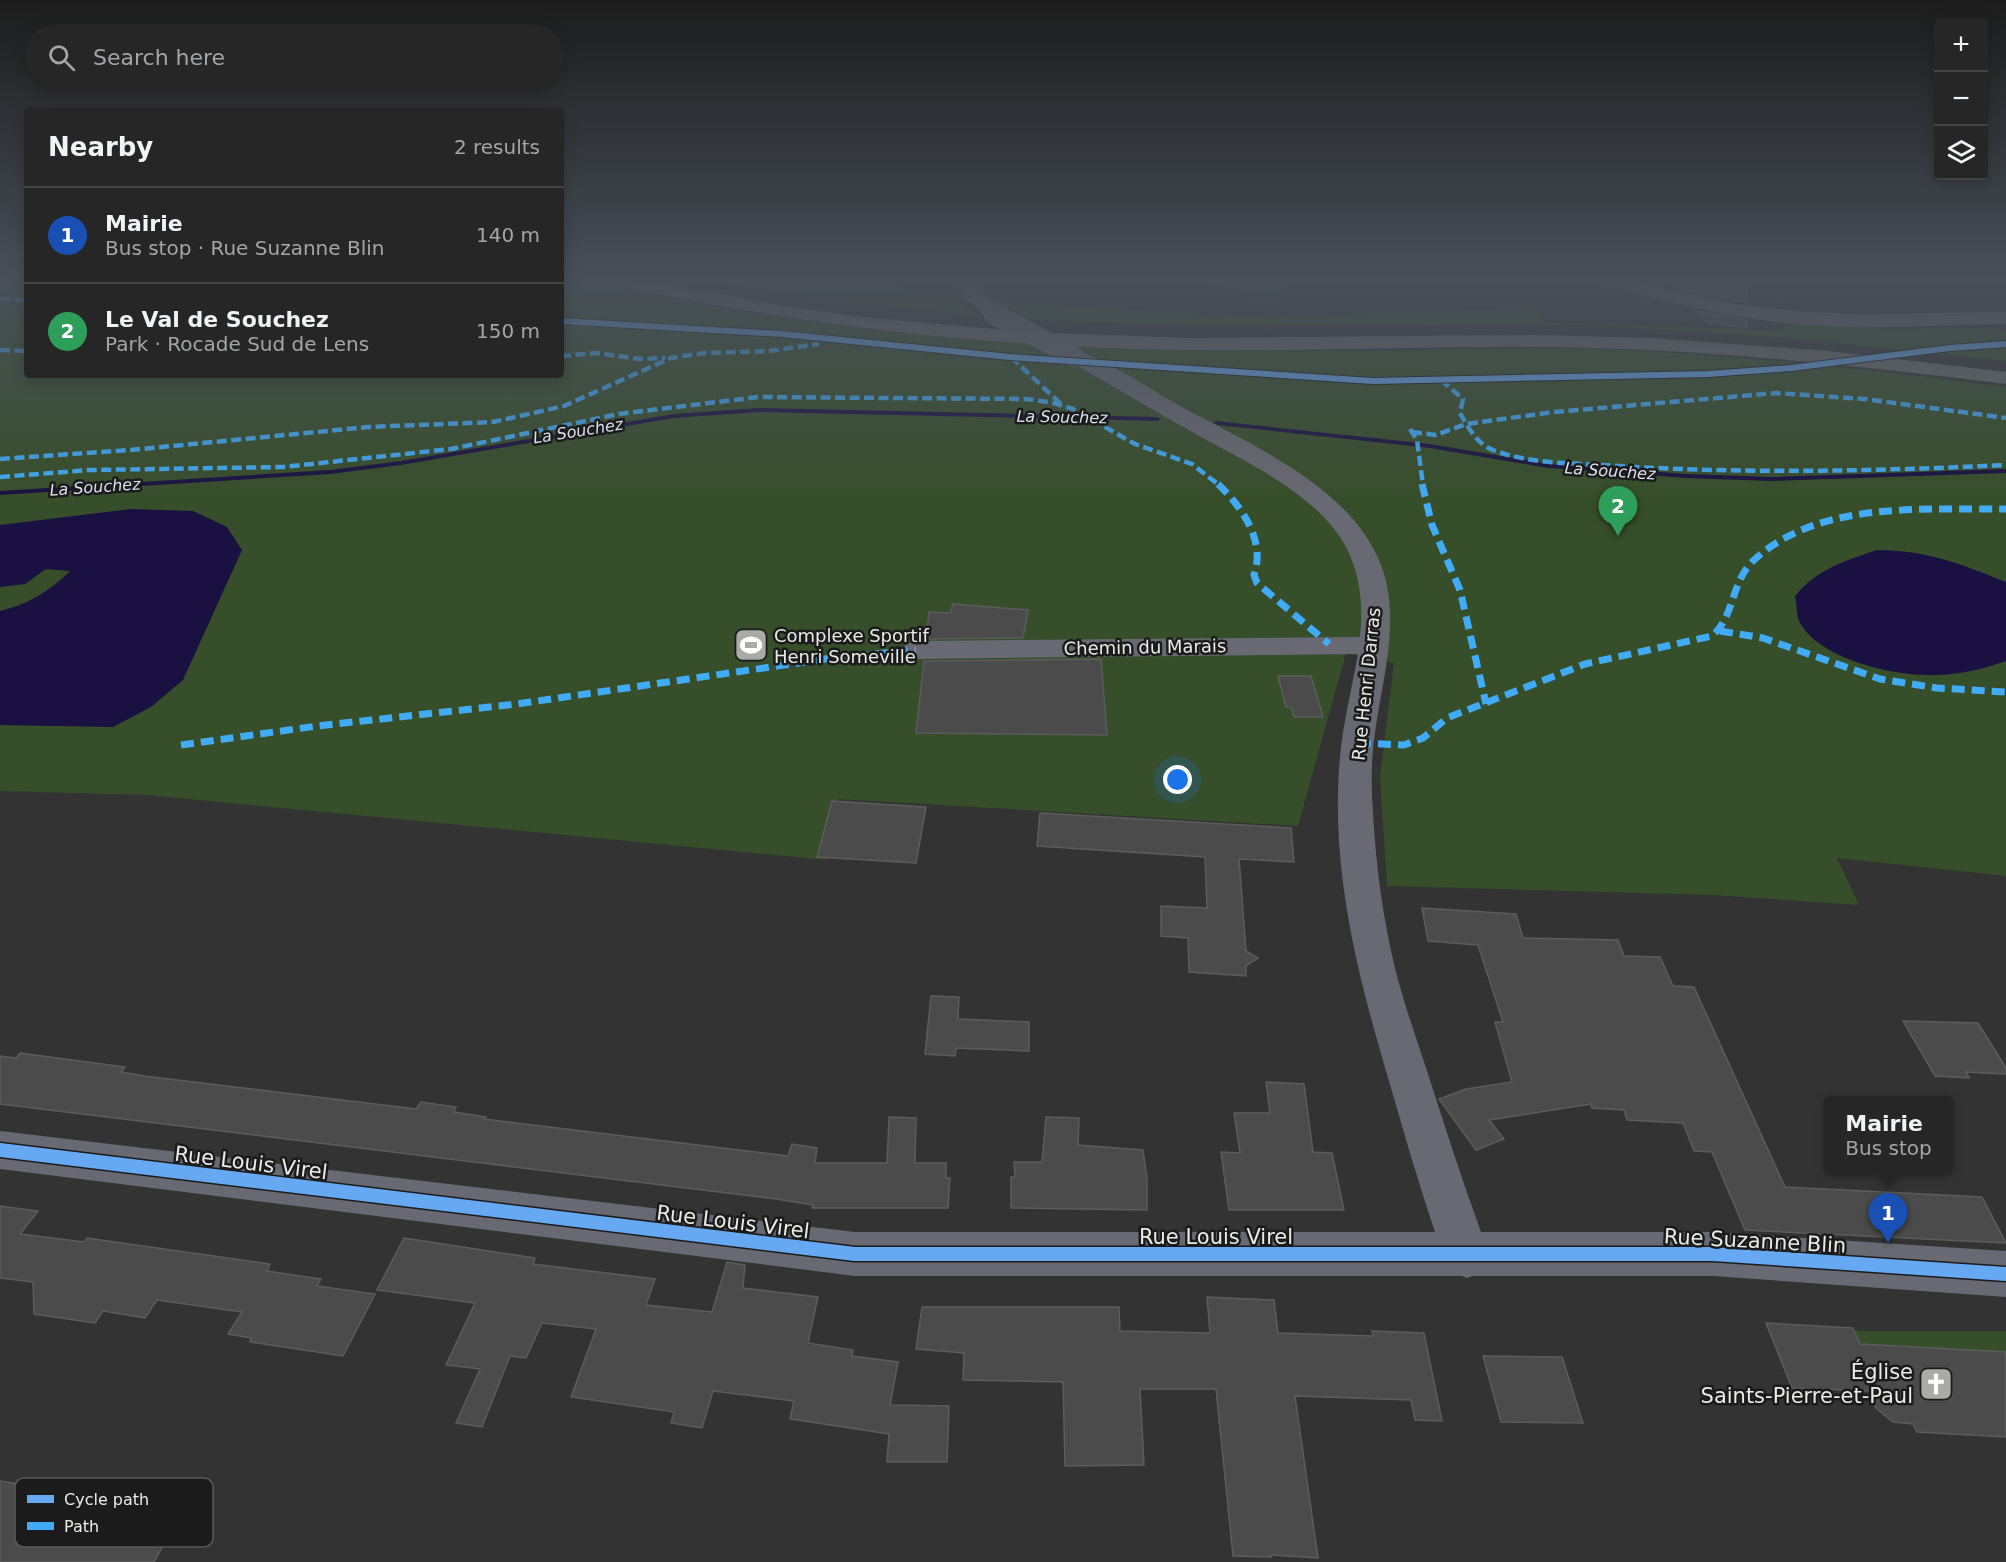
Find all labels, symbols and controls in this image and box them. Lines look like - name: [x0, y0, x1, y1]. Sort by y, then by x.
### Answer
- map controls: [1934, 18, 1988, 180]
- button: +: [1934, 18, 1988, 72]
- search box: [24, 24, 564, 90]
- icon: search: [45, 41, 78, 74]
- text: Search here: [93, 45, 225, 70]
- button: −: [1934, 72, 1988, 126]
- button: layers: [1934, 126, 1988, 180]
- text: Nearby: [48, 132, 153, 162]
- text: 2 results: [454, 135, 540, 159]
- text: Mairie: [105, 211, 183, 236]
- text: 1: [61, 223, 74, 247]
- text: 140 m: [476, 223, 540, 247]
- text: Bus stop · Rue Suzanne Blin: [105, 236, 384, 260]
- text: Le Val de Souchez: [105, 307, 329, 332]
- text: 2: [61, 319, 74, 343]
- text: 150 m: [476, 319, 540, 343]
- text: Park · Rocade Sud de Lens: [105, 332, 369, 356]
- water label: La Souchez: [1016, 407, 1108, 427]
- water label: La Souchez: [532, 414, 625, 448]
- water label: La Souchez: [1564, 458, 1657, 484]
- water label: La Souchez: [49, 474, 142, 500]
- pin: 2: [1598, 486, 1638, 536]
- street label: Rue Henri Darras: [1348, 606, 1384, 762]
- place label: Complexe Sportif Henri Someville: [774, 625, 930, 667]
- sports icon: Complexe Sportif Henri Someville: [733, 627, 769, 663]
- street label: Chemin du Marais: [1064, 635, 1226, 659]
- your location: [1163, 765, 1192, 794]
- popup: [1824, 1096, 1953, 1174]
- text: Mairie: [1845, 1111, 1923, 1136]
- text: Bus stop: [1845, 1136, 1932, 1160]
- street label: Rue Louis Virel: [173, 1142, 329, 1184]
- pin: 1: [1868, 1194, 1908, 1243]
- street label: Rue Louis Virel: [655, 1201, 811, 1243]
- street label: Rue Suzanne Blin: [1663, 1224, 1847, 1258]
- street label: Rue Louis Virel: [1139, 1225, 1293, 1249]
- place label: Église Saints-Pierre-et-Paul: [1701, 1359, 1913, 1408]
- church icon: Église Saints-Pierre-et-Paul: [1918, 1366, 1954, 1402]
- legend: [15, 1478, 213, 1547]
- text: Cycle path: [64, 1490, 149, 1509]
- text: Path: [64, 1517, 99, 1536]

